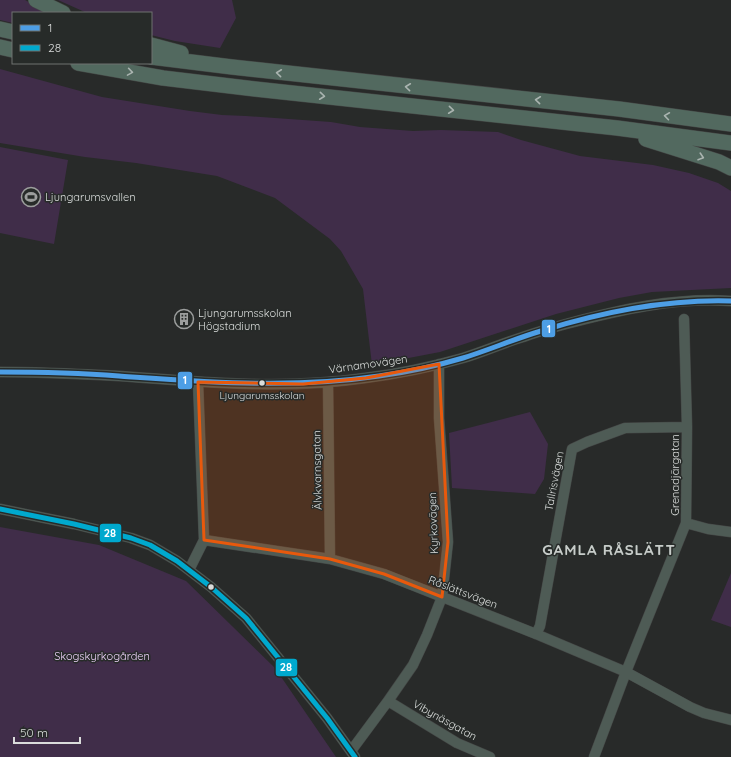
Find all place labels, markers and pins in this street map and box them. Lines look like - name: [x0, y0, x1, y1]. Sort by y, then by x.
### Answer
- sports icon: Ljungarumsvallen: [20, 186, 42, 208]
- place label: Ljungarumsvallen: [45, 190, 136, 204]
- place label: Ljungarumsskolan Högstadium: [198, 306, 292, 333]
- building icon: Ljungarumsskolan Högstadium: [173, 308, 195, 330]
- marker: Ljungarumsskolan: [257, 378, 267, 388]
- place label: Ljungarumsskolan: [219, 389, 305, 402]
- unlabelled marker: [206, 582, 216, 592]

